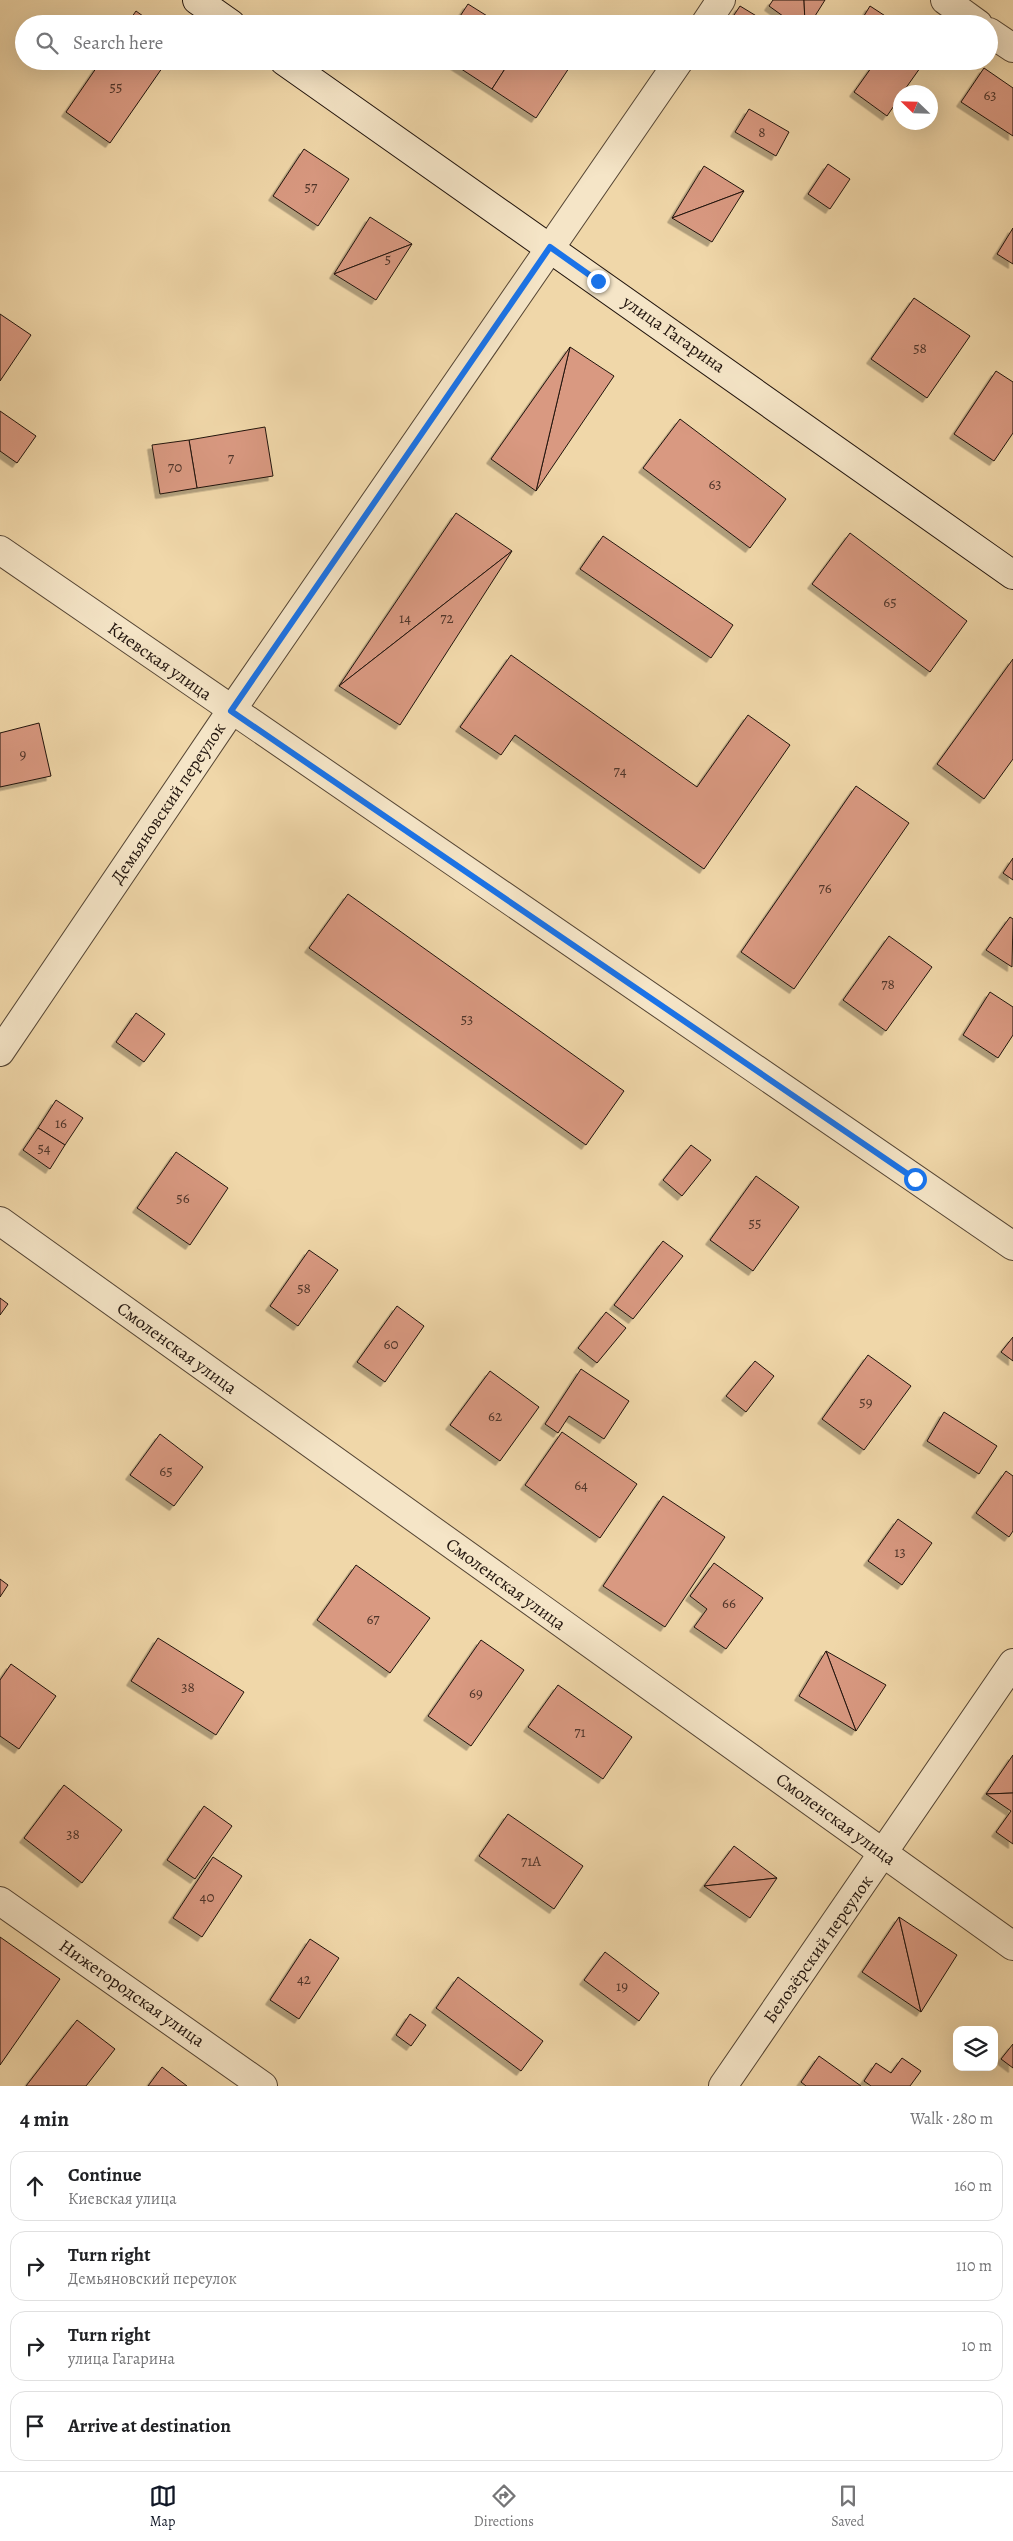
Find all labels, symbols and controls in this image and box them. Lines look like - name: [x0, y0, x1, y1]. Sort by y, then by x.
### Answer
- search box: [15, 15, 998, 70]
- icon: search: [33, 29, 61, 57]
- text: Search here: [73, 30, 163, 56]
- house number: 55: [110, 77, 122, 97]
- north arrow: [893, 85, 938, 130]
- house number: 63: [983, 85, 997, 105]
- house number: 8: [758, 122, 766, 142]
- house number: 57: [305, 177, 318, 197]
- house number: 5: [385, 249, 391, 269]
- route end: [587, 270, 610, 293]
- street label: улица Гагарина: [617, 289, 731, 379]
- house number: 58: [913, 338, 927, 358]
- house number: 7: [228, 448, 235, 468]
- house number: 70: [168, 457, 182, 477]
- house number: 63: [708, 474, 722, 494]
- house number: 65: [883, 592, 897, 612]
- house number: 14: [399, 608, 411, 628]
- house number: 72: [440, 608, 454, 628]
- street label: Киевская улица: [103, 616, 217, 706]
- street label: Демьяновский переулок: [105, 718, 231, 888]
- house number: 9: [20, 744, 27, 764]
- house number: 74: [613, 761, 627, 781]
- house number: 76: [818, 878, 832, 898]
- house number: 78: [881, 974, 895, 994]
- house number: 53: [461, 1009, 473, 1029]
- house number: 16: [55, 1113, 67, 1133]
- house number: 54: [37, 1138, 51, 1158]
- route start: [904, 1168, 927, 1191]
- house number: 56: [176, 1188, 190, 1208]
- house number: 55: [749, 1213, 761, 1233]
- house number: 58: [297, 1278, 311, 1298]
- street label: Смоленская улица: [112, 1296, 242, 1400]
- house number: 60: [384, 1334, 398, 1354]
- house number: 59: [859, 1392, 873, 1412]
- house number: 62: [488, 1406, 502, 1426]
- house number: 65: [159, 1461, 173, 1481]
- house number: 64: [574, 1475, 588, 1495]
- street label: Смоленская улица: [441, 1532, 571, 1636]
- house number: 13: [894, 1542, 906, 1562]
- house number: 66: [722, 1593, 736, 1613]
- house number: 67: [366, 1609, 380, 1629]
- house number: 38: [181, 1677, 195, 1697]
- house number: 69: [469, 1683, 483, 1703]
- house number: 71: [574, 1722, 586, 1742]
- street label: Смоленская улица: [771, 1767, 901, 1871]
- house number: 38: [66, 1824, 80, 1844]
- house number: 71А: [521, 1851, 541, 1871]
- street label: Белозёрский переулок: [758, 1870, 878, 2028]
- house number: 40: [200, 1887, 214, 1907]
- street label: Нижегородская улица: [54, 1934, 210, 2053]
- house number: 42: [297, 1969, 311, 1989]
- house number: 19: [616, 1976, 628, 1996]
- map controls: [953, 2026, 998, 2071]
- button: layers: [953, 2026, 998, 2071]
- text: 4 min: [20, 2105, 69, 2133]
- text: Walk · 280 m: [910, 2108, 993, 2130]
- text: Continue: [68, 2162, 142, 2188]
- icon: ahead: [21, 2172, 49, 2200]
- text: 160 m: [954, 2175, 992, 2197]
- text: Киевская улица: [68, 2188, 177, 2210]
- text: Turn right: [68, 2242, 150, 2268]
- icon: right: [21, 2252, 49, 2280]
- text: 110 m: [956, 2255, 992, 2277]
- text: Демьяновский переулок: [68, 2268, 237, 2290]
- text: Turn right: [68, 2322, 150, 2348]
- icon: right: [21, 2332, 49, 2360]
- text: 10 m: [962, 2335, 992, 2357]
- text: улица Гагарина: [68, 2348, 175, 2370]
- icon: arrive: [21, 2412, 49, 2440]
- text: Arrive at destination: [68, 2413, 231, 2439]
- tab: Map: [149, 2482, 177, 2531]
- tab: Directions: [474, 2482, 534, 2531]
- tab: Saved: [831, 2482, 864, 2531]

